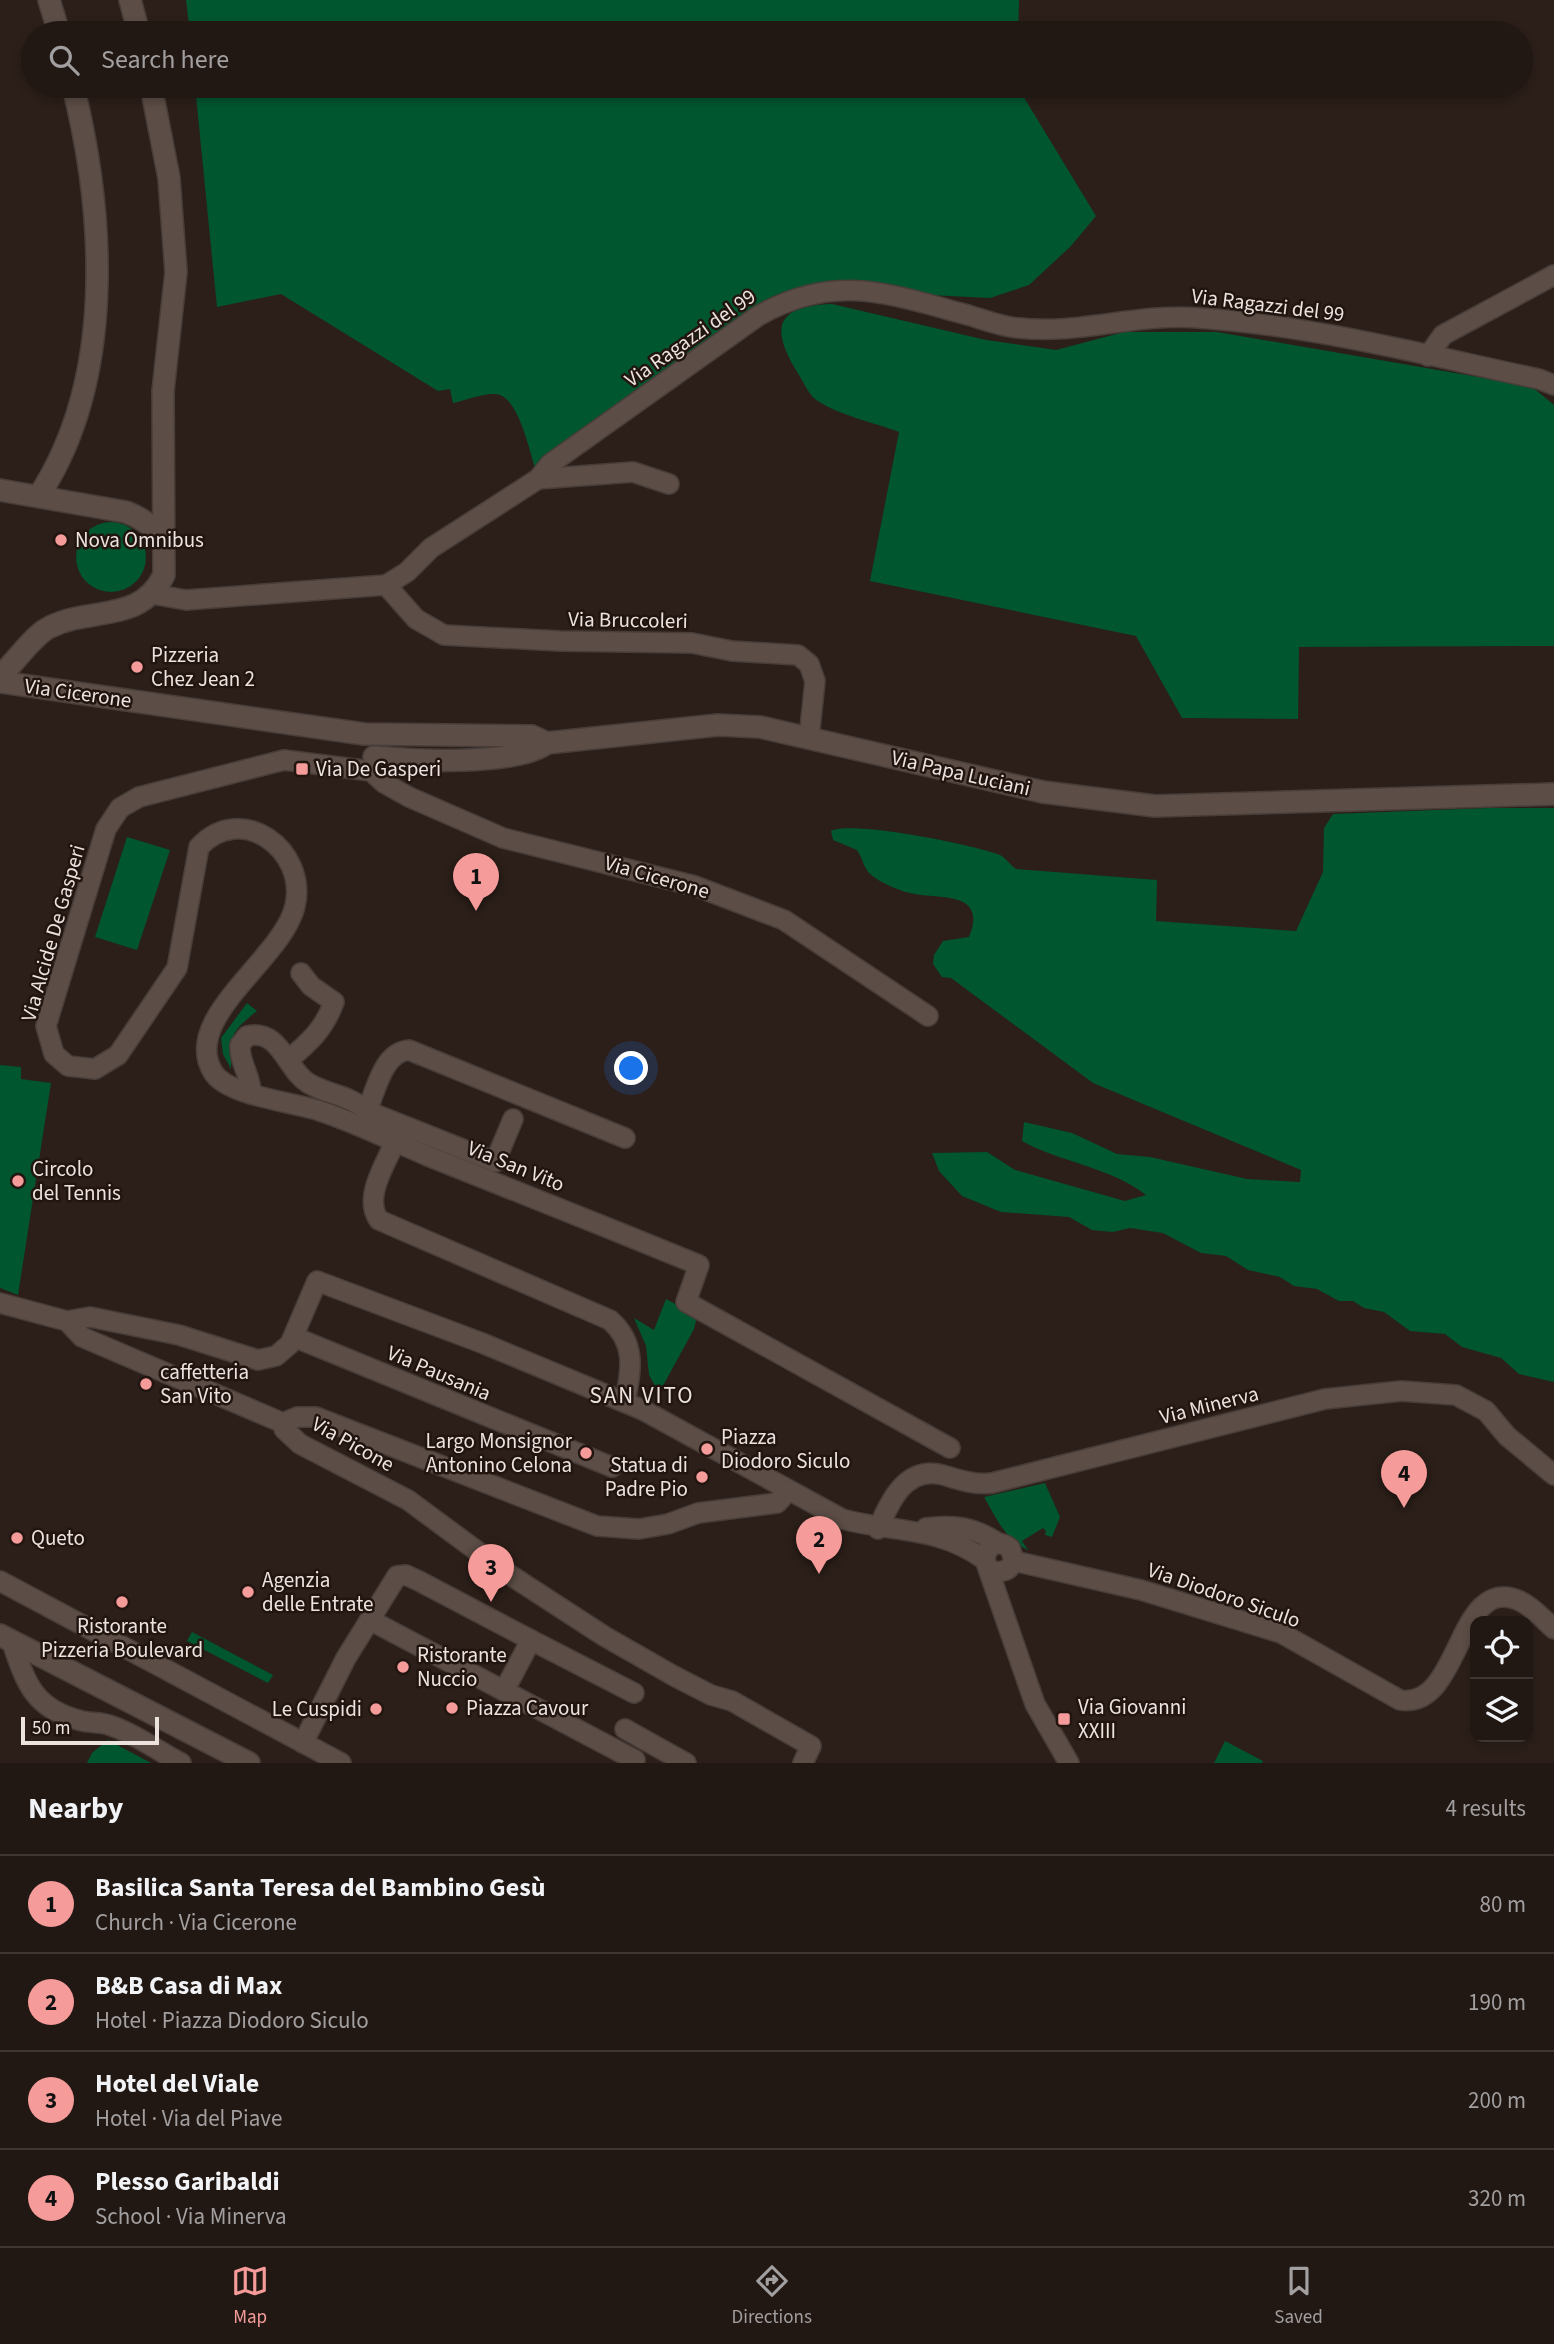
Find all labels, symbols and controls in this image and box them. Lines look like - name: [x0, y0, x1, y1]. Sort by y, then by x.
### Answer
- search box: [21, 21, 1533, 98]
- icon: search: [45, 41, 83, 79]
- text: Search here: [101, 41, 229, 78]
- street label: Via Ragazzi del 99: [1190, 281, 1346, 329]
- street label: Via Ragazzi del 99: [618, 282, 762, 394]
- place label: Nova Omnibus: [75, 525, 204, 555]
- marker: Nova Omnibus: [53, 532, 69, 548]
- street label: Via Bruccoleri: [568, 604, 688, 636]
- place label: Pizzeria Chez Jean 2: [151, 640, 255, 694]
- marker: Pizzeria Chez Jean 2: [129, 659, 145, 675]
- street label: Via Cicerone: [23, 671, 133, 715]
- street label: Via Papa Luciani: [888, 742, 1034, 804]
- place label: Via De Gasperi: [316, 754, 441, 784]
- marker: Via De Gasperi: [294, 761, 310, 777]
- street label: Via Alcide De Gasperi: [13, 841, 93, 1025]
- street label: Via Cicerone: [601, 848, 713, 906]
- pin: 1: [453, 853, 499, 911]
- your location: [614, 1051, 648, 1085]
- street label: Via San Vito: [463, 1133, 569, 1199]
- place label: Circolo del Tennis: [32, 1154, 121, 1208]
- marker: Circolo del Tennis: [10, 1173, 26, 1189]
- street label: Via Pausania: [382, 1338, 496, 1408]
- place label: caffetteria San Vito: [160, 1357, 249, 1411]
- marker: caffetteria San Vito: [138, 1376, 154, 1392]
- street label: Via Minerva: [1156, 1378, 1262, 1432]
- district label: SAN VITO: [589, 1379, 695, 1412]
- street label: Via Picone: [306, 1409, 400, 1479]
- place label: Piazza Diodoro Siculo: [721, 1422, 850, 1476]
- place label: Largo Monsignor Antonino Celona: [425, 1426, 573, 1480]
- marker: Piazza Diodoro Siculo: [699, 1441, 715, 1457]
- marker: Largo Monsignor Antonino Celona: [578, 1445, 594, 1461]
- place label: Statua di Padre Pio: [605, 1450, 688, 1504]
- pin: 4: [1381, 1450, 1427, 1508]
- marker: Statua di Padre Pio: [694, 1469, 710, 1485]
- pin: 2: [796, 1516, 842, 1574]
- place label: Queto: [31, 1523, 85, 1553]
- marker: Queto: [9, 1530, 25, 1546]
- pin: 3: [468, 1544, 514, 1602]
- street label: Via Diodoro Siculo: [1143, 1555, 1305, 1635]
- place label: Agenzia delle Entrate: [262, 1565, 373, 1619]
- marker: Agenzia delle Entrate: [240, 1584, 256, 1600]
- marker: Ristorante Pizzeria Boulevard: [114, 1594, 130, 1610]
- place label: Ristorante Pizzeria Boulevard: [41, 1611, 203, 1665]
- map controls: [1470, 1616, 1533, 1742]
- button: locate: [1470, 1616, 1533, 1679]
- place label: Ristorante Nuccio: [417, 1640, 507, 1694]
- marker: Ristorante Nuccio: [395, 1659, 411, 1675]
- button: layers: [1470, 1679, 1533, 1742]
- place label: Via Giovanni XXIII: [1078, 1692, 1186, 1746]
- place label: Piazza Cavour: [466, 1693, 589, 1723]
- place label: Le Cuspidi: [272, 1694, 362, 1724]
- marker: Piazza Cavour: [444, 1700, 460, 1716]
- marker: Le Cuspidi: [368, 1701, 384, 1717]
- marker: Via Giovanni XXIII: [1056, 1711, 1072, 1727]
- scale bar: [21, 1714, 159, 1746]
- text: 50 m: [32, 1715, 70, 1742]
- text: Nearby: [28, 1787, 123, 1830]
- text: 4 results: [1446, 1792, 1526, 1825]
- text: Basilica Santa Teresa del Bambino Gesù: [95, 1869, 545, 1906]
- text: 1: [45, 1888, 57, 1921]
- text: 80 m: [1479, 1888, 1526, 1921]
- text: Church · Via Cicerone: [95, 1906, 297, 1939]
- text: B&B Casa di Max: [95, 1967, 282, 2004]
- text: 2: [45, 1986, 57, 2019]
- text: 190 m: [1468, 1986, 1526, 2019]
- text: Hotel · Piazza Diodoro Siculo: [95, 2004, 369, 2037]
- text: Hotel del Viale: [95, 2065, 259, 2102]
- text: 3: [45, 2084, 57, 2117]
- text: 200 m: [1468, 2084, 1526, 2117]
- text: Hotel · Via del Piave: [95, 2102, 282, 2135]
- text: Plesso Garibaldi: [95, 2163, 280, 2200]
- text: 4: [45, 2182, 57, 2215]
- text: 320 m: [1468, 2182, 1526, 2215]
- text: School · Via Minerva: [95, 2200, 287, 2233]
- tab: Map: [231, 2262, 269, 2331]
- tab: Directions: [732, 2262, 812, 2331]
- tab: Saved: [1274, 2262, 1323, 2331]

